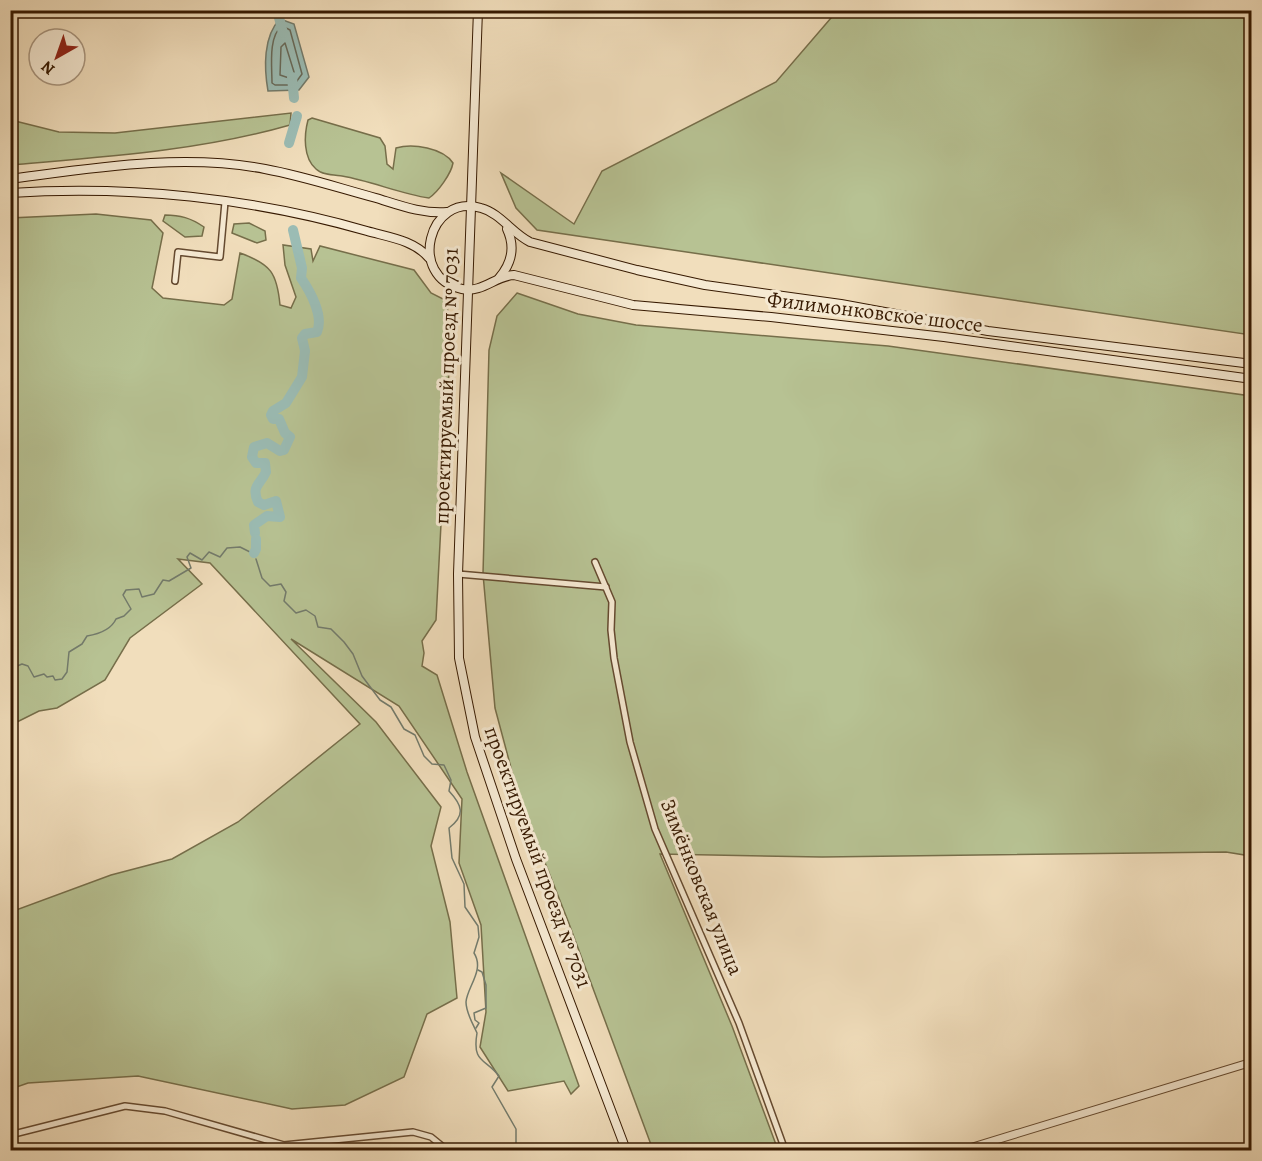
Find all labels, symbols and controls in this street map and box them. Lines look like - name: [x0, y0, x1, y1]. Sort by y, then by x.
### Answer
- north arrow: [27, 27, 87, 87]
- text: N: [36, 55, 60, 80]
- street label: проектируемый проезд № 7031: [427, 247, 465, 525]
- street label: Филимонковское шоссе: [766, 285, 984, 339]
- street label: проектируемый проезд № 7031: [478, 722, 598, 992]
- street label: Зимёнковская улица: [654, 795, 750, 979]

